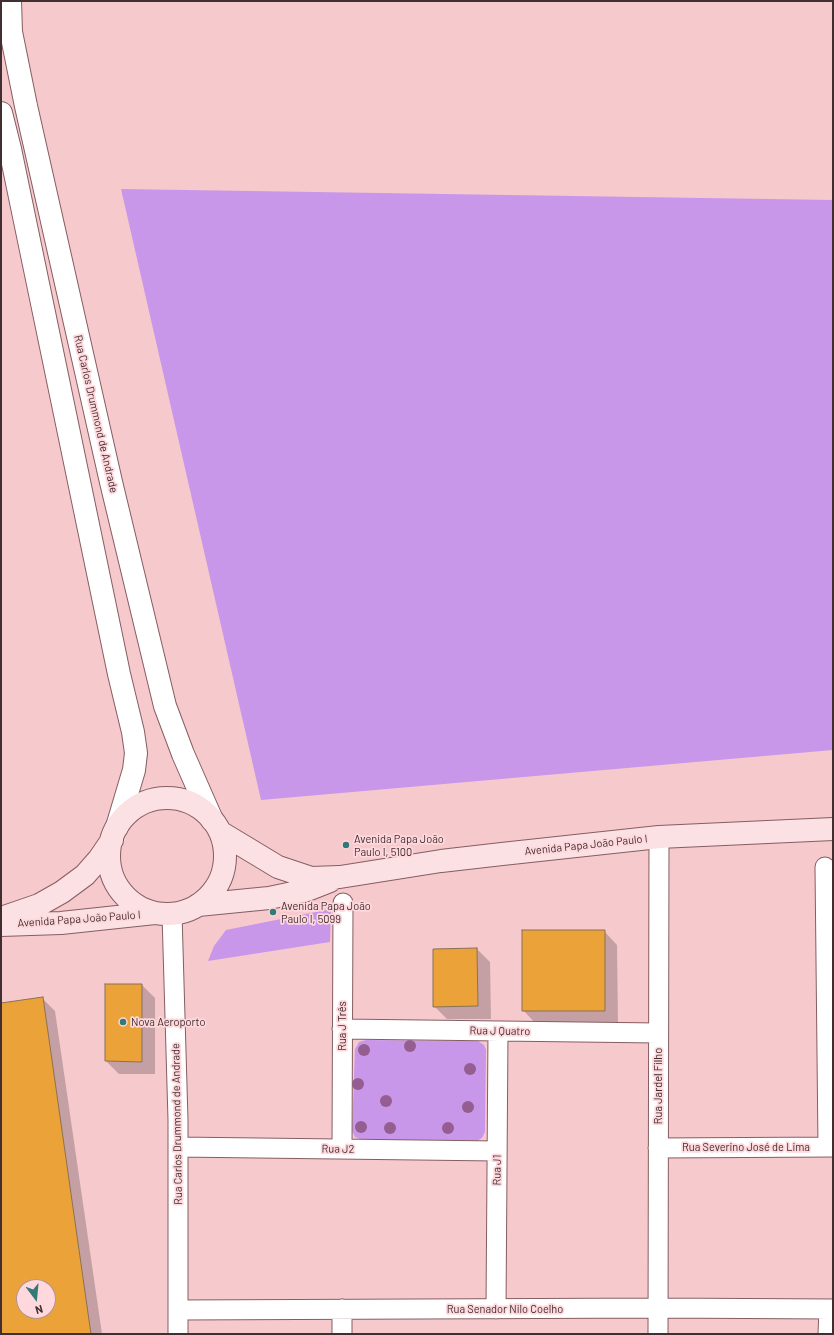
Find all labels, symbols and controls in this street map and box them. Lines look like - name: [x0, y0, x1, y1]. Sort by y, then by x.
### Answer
- street label: Rua Carlos Drummond de Andrade: [71, 334, 121, 494]
- place label: Avenida Papa João Paulo I, 5100: [354, 832, 444, 858]
- street label: Avenida Papa João Paulo I: [524, 832, 648, 858]
- marker: Avenida Papa João Paulo I, 5100: [341, 840, 351, 850]
- place label: Avenida Papa João Paulo I, 5099: [281, 899, 371, 925]
- marker: Avenida Papa João Paulo I, 5099: [268, 907, 278, 917]
- street label: Avenida Papa João Paulo I: [17, 908, 141, 930]
- street label: Rua J Três: [335, 1001, 349, 1051]
- place label: Nova Aeroporto: [131, 1015, 205, 1029]
- marker: Nova Aeroporto: [118, 1017, 128, 1027]
- street label: Rua J Quatro: [470, 1024, 530, 1038]
- street label: Rua Carlos Drummond de Andrade: [169, 1043, 185, 1205]
- street label: Rua Jardel Filho: [651, 1048, 665, 1124]
- street label: Rua Severino José de Lima: [682, 1140, 810, 1154]
- street label: Rua J2: [322, 1142, 354, 1156]
- street label: Rua J1: [490, 1155, 504, 1185]
- north arrow: [16, 1279, 56, 1319]
- street label: Rua Senador Nilo Coelho: [447, 1302, 563, 1316]
- text: N: [34, 1303, 44, 1317]

